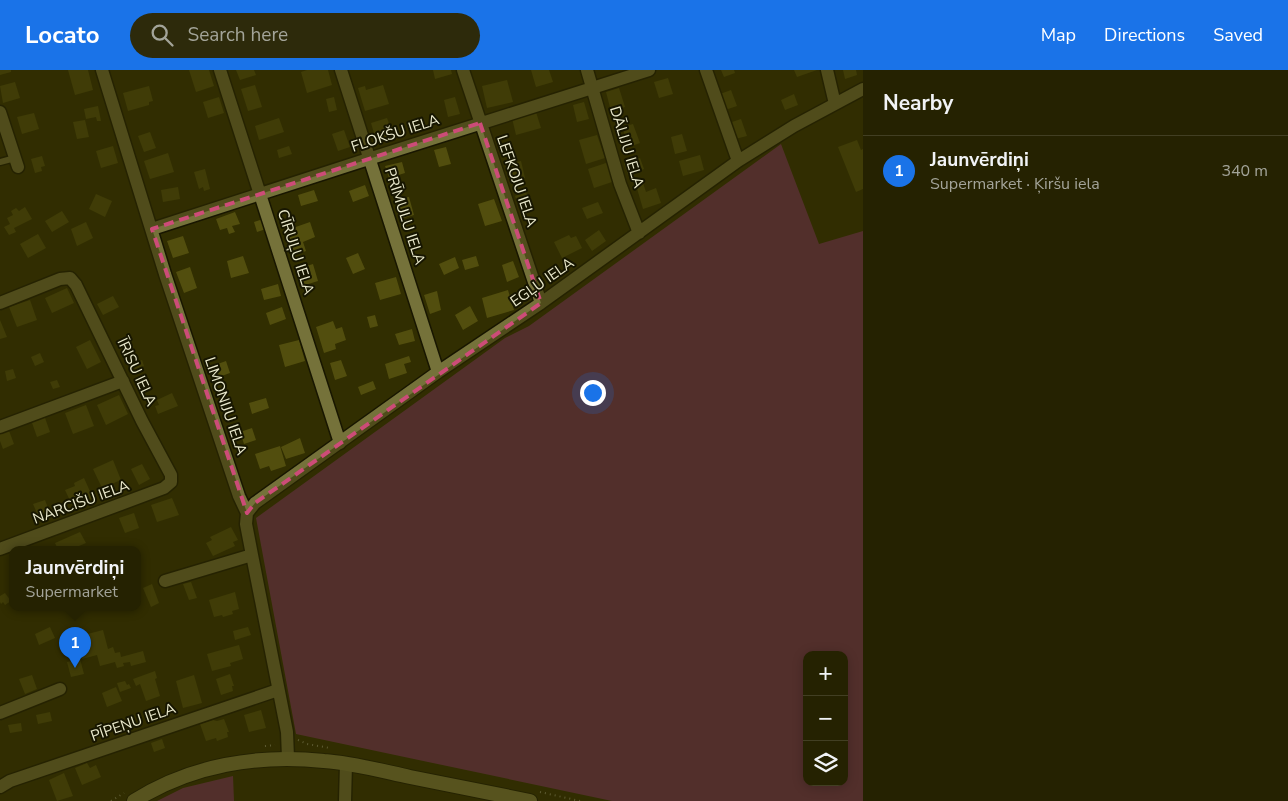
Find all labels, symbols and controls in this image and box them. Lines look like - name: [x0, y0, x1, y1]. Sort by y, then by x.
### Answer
- search box: [130, 13, 480, 58]
- text: Locato: [25, 19, 100, 51]
- icon: search: [148, 21, 176, 49]
- text: Search here: [188, 22, 288, 48]
- text: Map: [1041, 23, 1076, 47]
- text: Directions: [1104, 23, 1185, 47]
- text: Saved: [1213, 23, 1263, 47]
- text: Nearby: [883, 89, 953, 117]
- street label: DĀLIJU IELA: [605, 103, 649, 191]
- street label: FLOKŠU IELA: [348, 108, 442, 157]
- street label: LEFKOJU IELA: [492, 132, 542, 230]
- text: Jaunvērdiņi: [930, 147, 1029, 173]
- text: 1: [894, 160, 904, 182]
- text: 340 m: [1221, 160, 1268, 182]
- street label: PRĪMULU IELA: [380, 165, 430, 267]
- text: Supermarket · Ķiršu iela: [930, 173, 1100, 195]
- street label: CĪRUĻU IELA: [273, 207, 319, 297]
- street label: EGĻU IELA: [506, 253, 578, 311]
- street label: ĪRISU IELA: [112, 334, 162, 409]
- street label: LIMONIJU IELA: [200, 354, 252, 458]
- your location: [580, 380, 606, 406]
- street label: NARCIŠU IELA: [30, 474, 132, 529]
- popup: [9, 546, 141, 611]
- text: Jaunvērdiņi: [26, 555, 124, 581]
- text: Supermarket: [26, 581, 118, 603]
- pin: 1: [59, 627, 91, 668]
- map controls: [803, 651, 848, 786]
- button: +: [803, 651, 848, 696]
- button: −: [803, 696, 848, 741]
- street label: PĪPEŅU IELA: [88, 698, 178, 746]
- button: layers: [803, 741, 848, 786]

